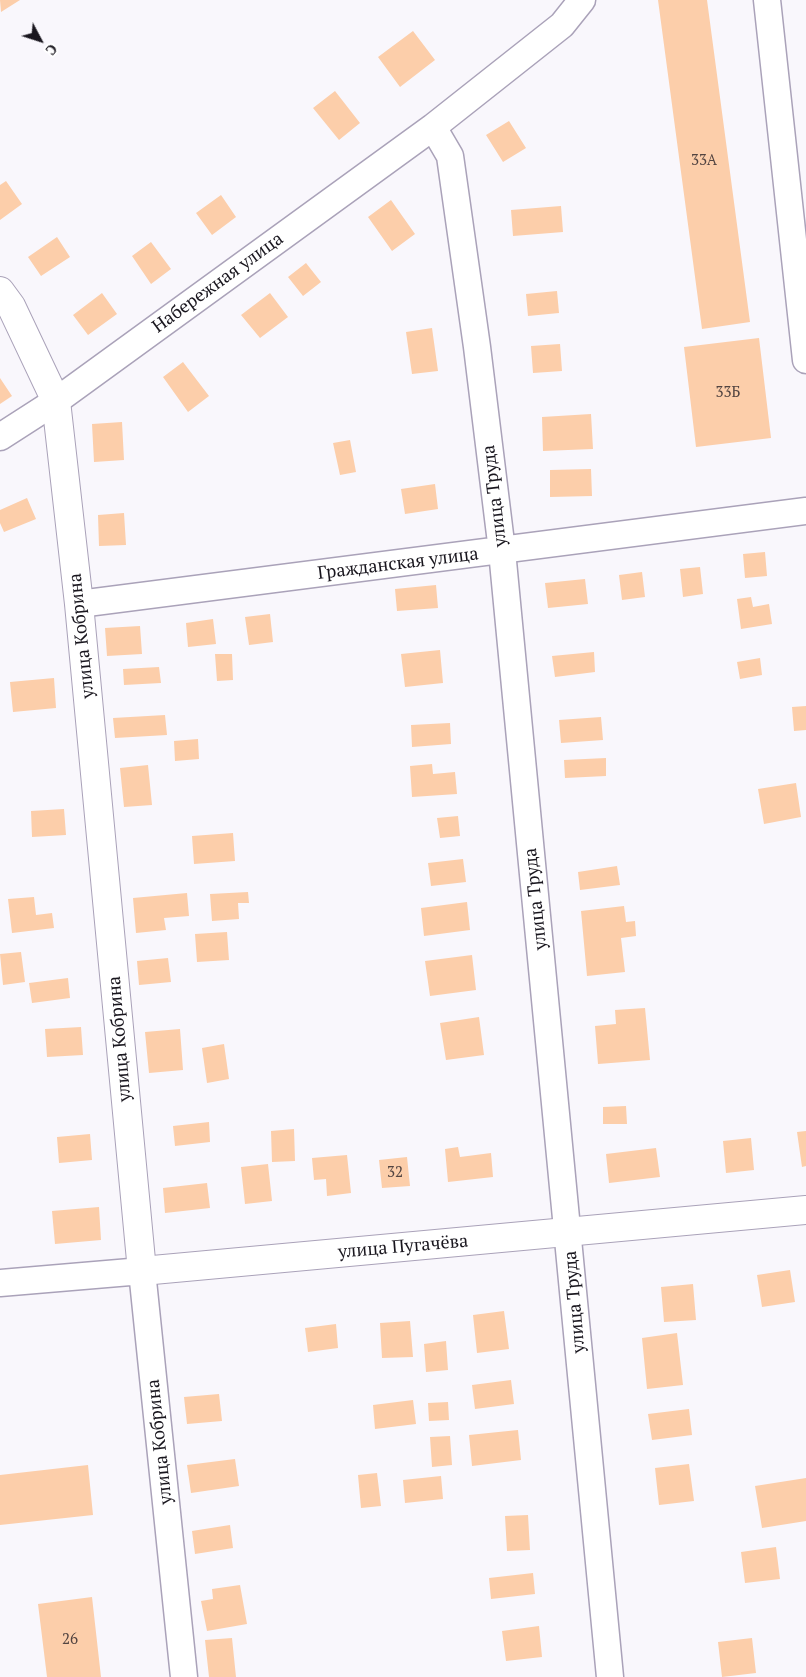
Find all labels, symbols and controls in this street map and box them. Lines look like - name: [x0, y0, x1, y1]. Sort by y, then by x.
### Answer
- north arrow: [15, 15, 65, 65]
- text: С: [42, 40, 62, 60]
- house number: 33А: [691, 152, 717, 170]
- street label: Набережная улица: [148, 228, 288, 338]
- house number: 33Б: [716, 384, 740, 402]
- street label: улица Труда: [478, 444, 512, 548]
- street label: Гражданская улица: [316, 543, 480, 585]
- street label: улица Кобрина: [65, 572, 99, 700]
- street label: улица Труда: [520, 847, 552, 951]
- street label: улица Кобрина: [104, 975, 136, 1103]
- house number: 32: [387, 1164, 403, 1182]
- street label: улица Пугачёва: [337, 1231, 469, 1263]
- street label: улица Труда: [560, 1250, 590, 1354]
- street label: улица Кобрина: [143, 1378, 177, 1506]
- house number: 26: [62, 1631, 78, 1649]

